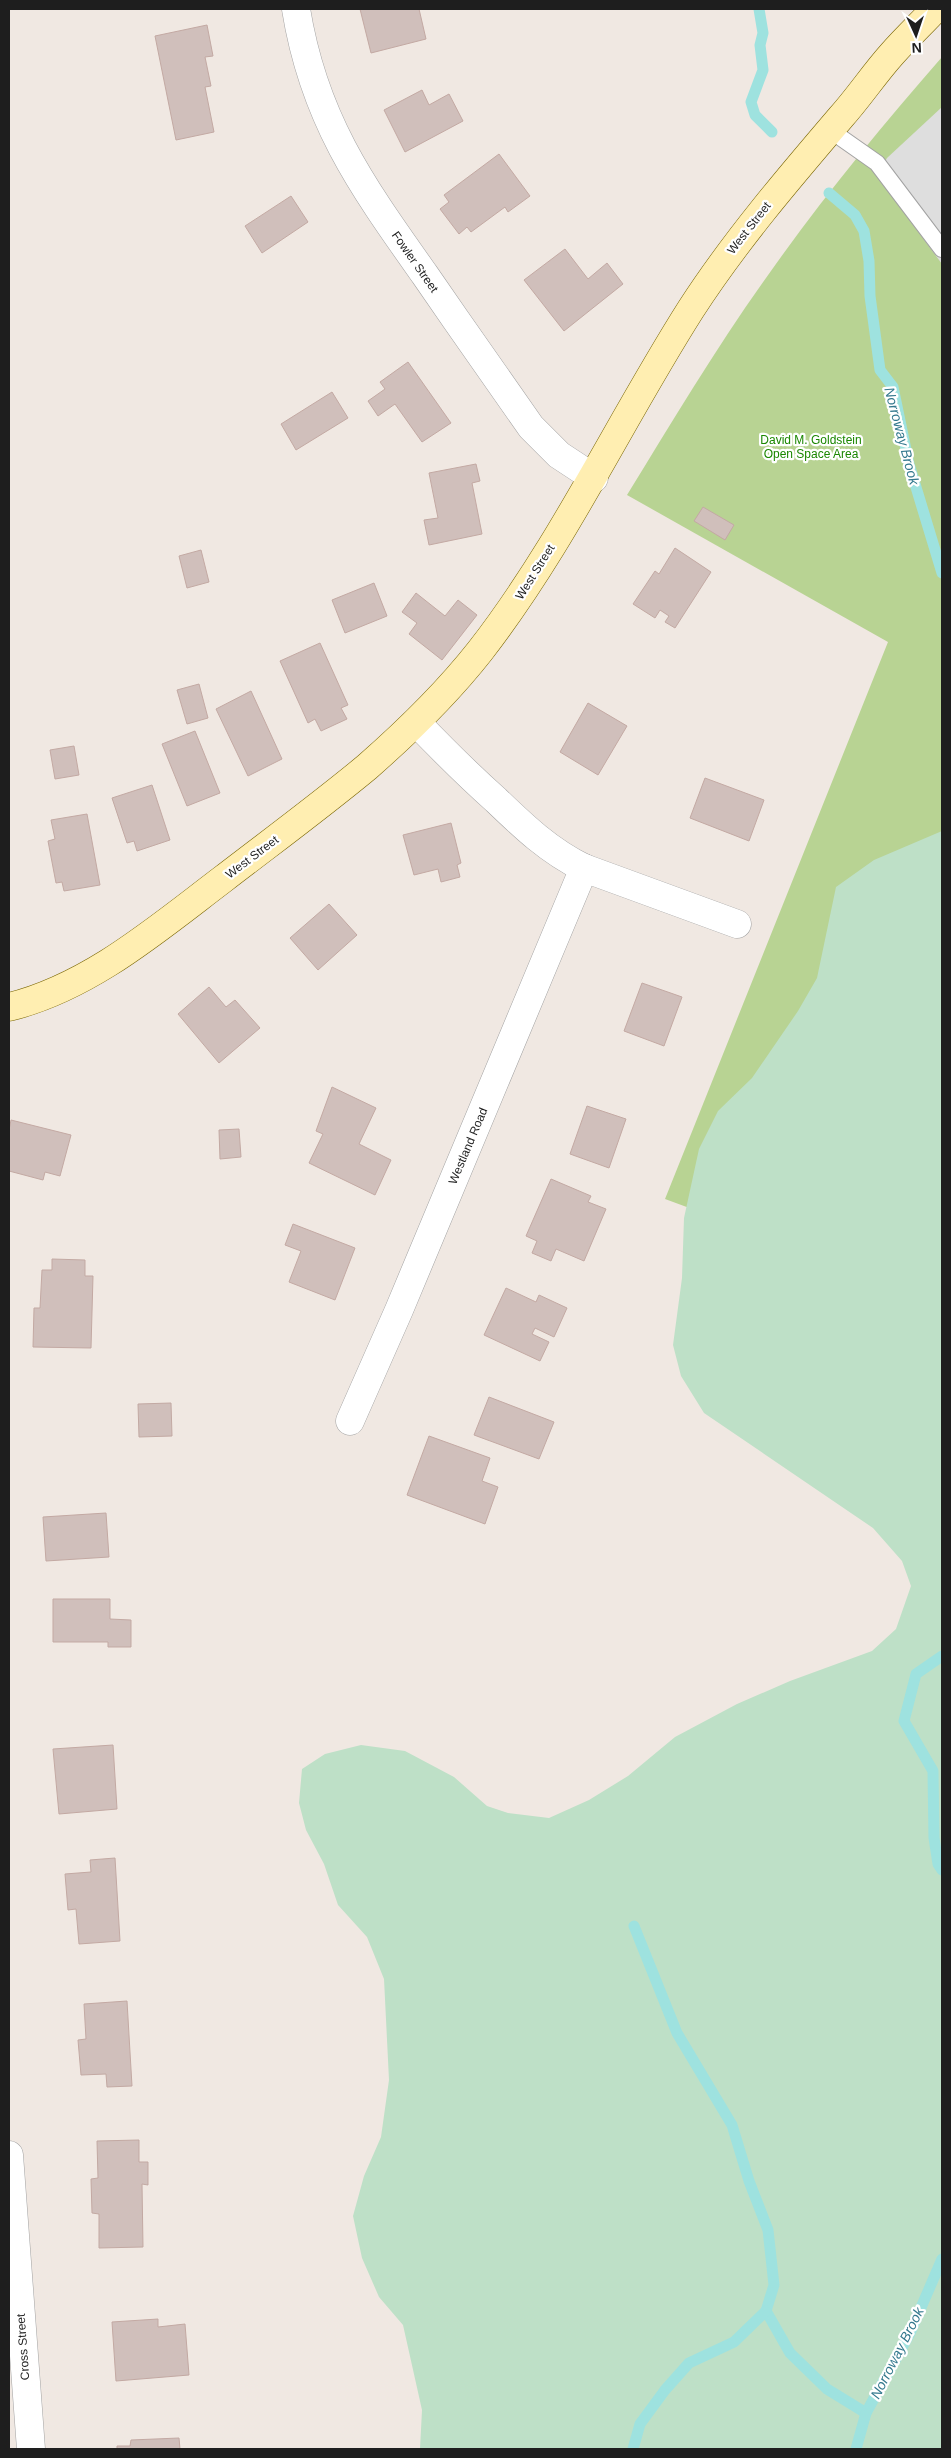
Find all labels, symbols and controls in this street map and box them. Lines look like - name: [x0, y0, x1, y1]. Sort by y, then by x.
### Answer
- north arrow: [891, 10, 941, 60]
- text: N: [911, 40, 922, 56]
- street label: West Street: [724, 199, 774, 257]
- street label: Fowler Street: [389, 229, 442, 296]
- water label: Norroway Brook: [881, 385, 923, 488]
- park label: David M. Goldstein Open Space Area: [760, 433, 862, 461]
- street label: West Street: [513, 541, 558, 602]
- street label: West Street: [223, 832, 282, 881]
- street label: Westland Road: [446, 1106, 490, 1186]
- water label: Norroway Brook: [867, 2304, 927, 2401]
- street label: Cross Street: [14, 2313, 32, 2381]

